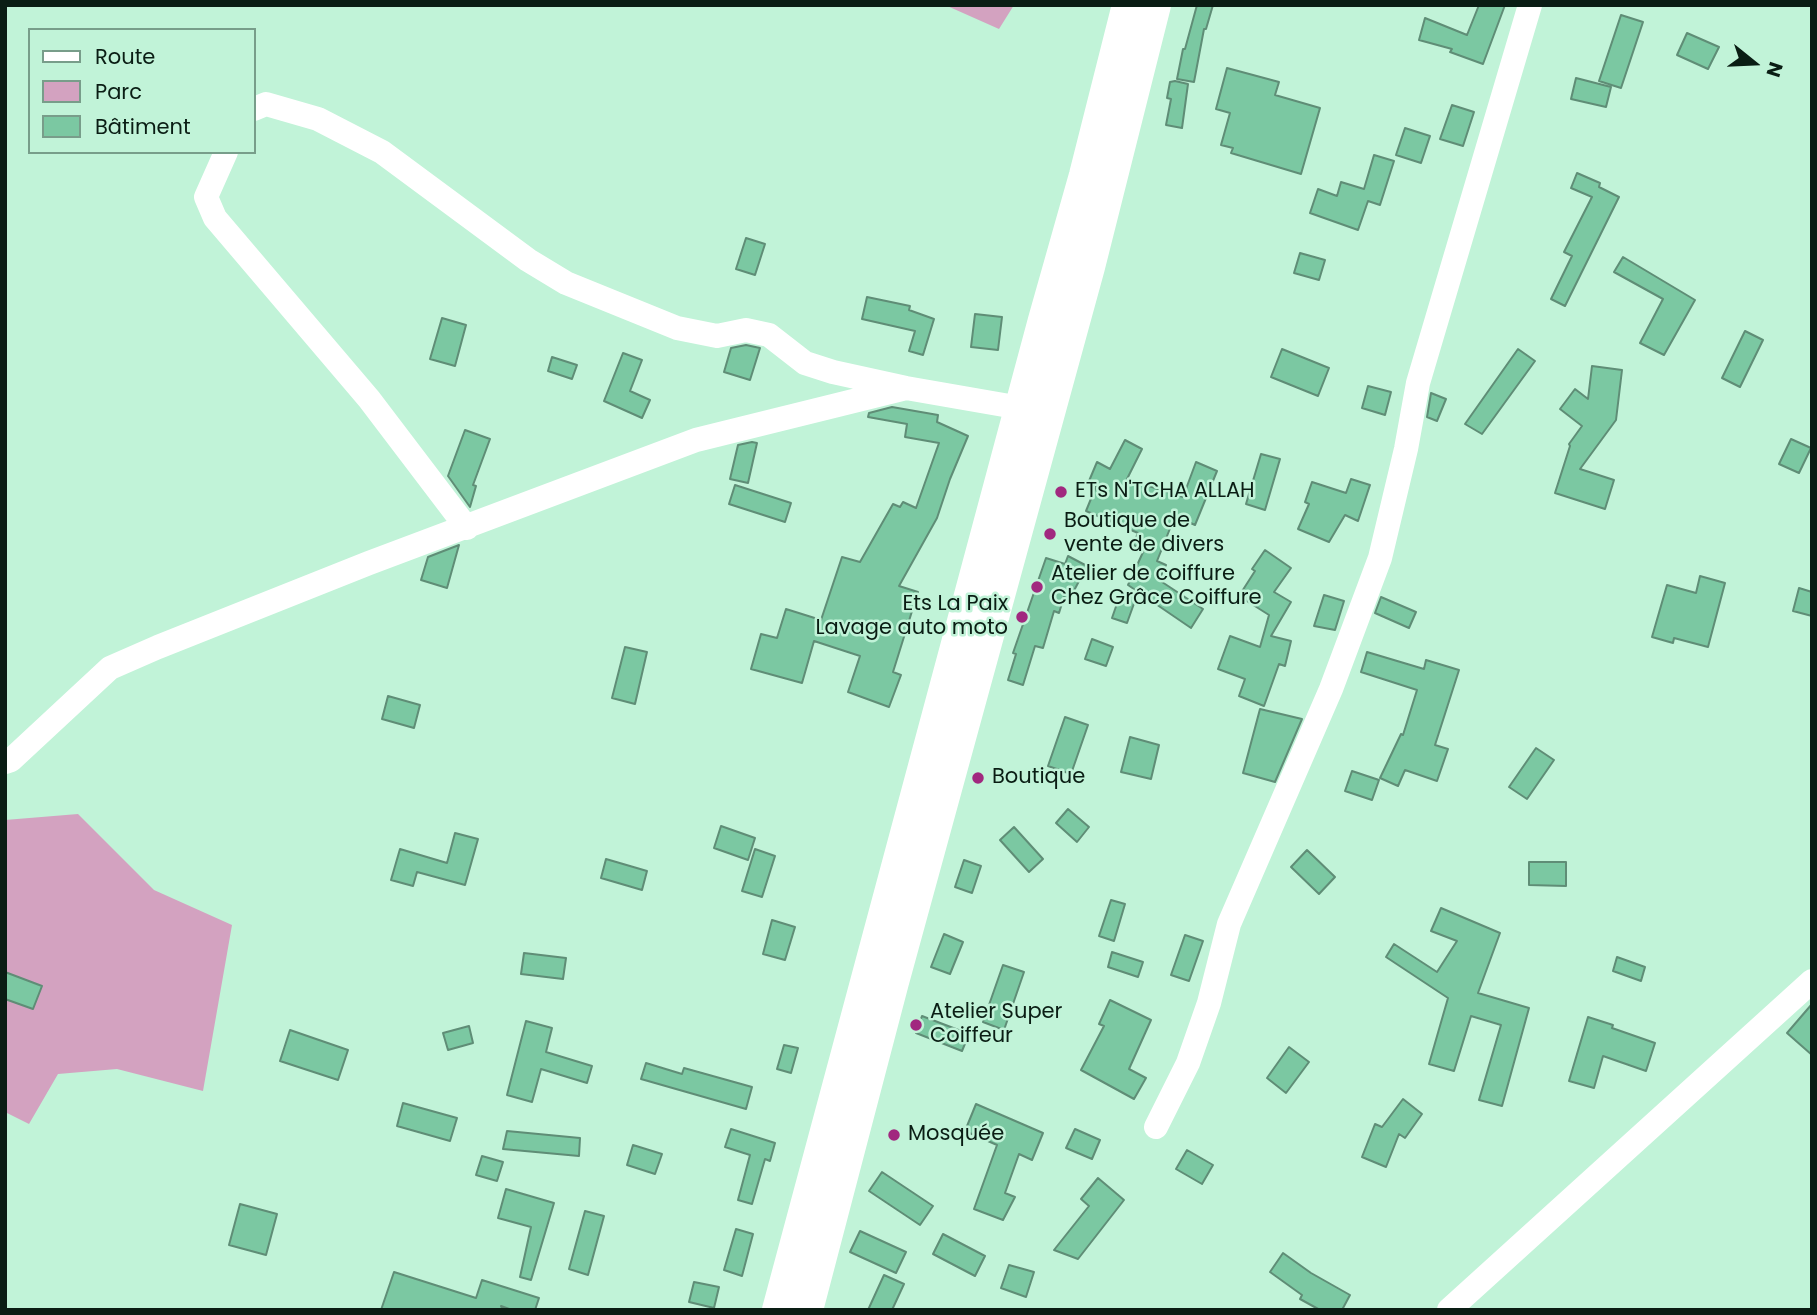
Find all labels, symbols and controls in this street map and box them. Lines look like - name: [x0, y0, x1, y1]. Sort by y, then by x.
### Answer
- legend: [28, 28, 256, 154]
- north arrow: [1719, 28, 1789, 98]
- text: Route: [95, 42, 155, 71]
- text: N: [1759, 59, 1789, 81]
- text: Parc: [95, 77, 142, 106]
- text: Bâtiment: [95, 112, 191, 141]
- place label: ETs N'TCHA ALLAH: [1075, 479, 1255, 505]
- marker: ETs N'TCHA ALLAH: [1053, 484, 1069, 500]
- place label: Boutique de vente de divers: [1064, 509, 1224, 559]
- marker: Boutique de vente de divers: [1042, 526, 1058, 542]
- place label: Atelier de coiffure Chez Grâce Coiffure: [1051, 562, 1262, 612]
- marker: Atelier de coiffure Chez Grâce Coiffure: [1029, 579, 1045, 595]
- place label: Ets La Paix Lavage auto moto: [815, 592, 1008, 642]
- marker: Ets La Paix Lavage auto moto: [1014, 609, 1030, 625]
- place label: Boutique: [992, 765, 1085, 791]
- marker: Boutique: [970, 770, 986, 786]
- place label: Atelier Super Coiffeur: [930, 1000, 1062, 1050]
- marker: Atelier Super Coiffeur: [908, 1017, 924, 1033]
- place label: Mosquée: [908, 1122, 1004, 1148]
- marker: Mosquée: [886, 1127, 902, 1143]

